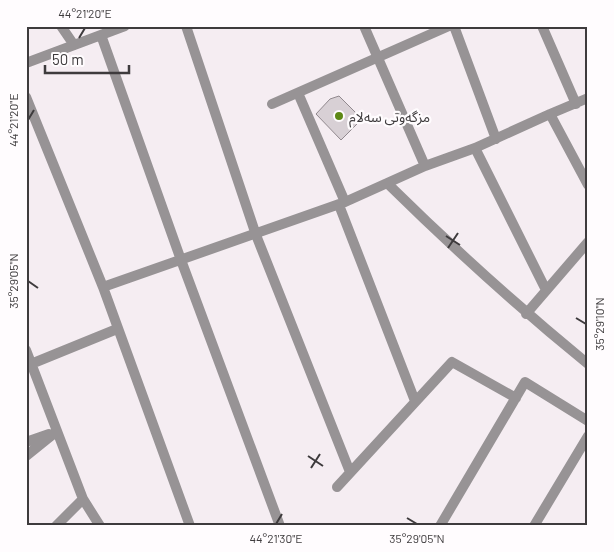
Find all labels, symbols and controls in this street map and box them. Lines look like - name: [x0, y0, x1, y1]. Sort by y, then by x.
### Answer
- text: 44°21'20"E: [58, 6, 112, 20]
- scale bar: [45, 42, 129, 74]
- text: 50 m: [52, 50, 84, 68]
- text: 44°21'20"E: [6, 93, 20, 147]
- place label: مزگەوتی سەلام: [349, 108, 430, 128]
- marker: مزگەوتی سەلام: [333, 110, 345, 122]
- text: 35°29'05"N: [6, 253, 20, 309]
- text: 35°29'10"N: [592, 297, 606, 351]
- text: 44°21'30"E: [249, 531, 303, 545]
- text: 35°29'05"N: [389, 531, 445, 545]

